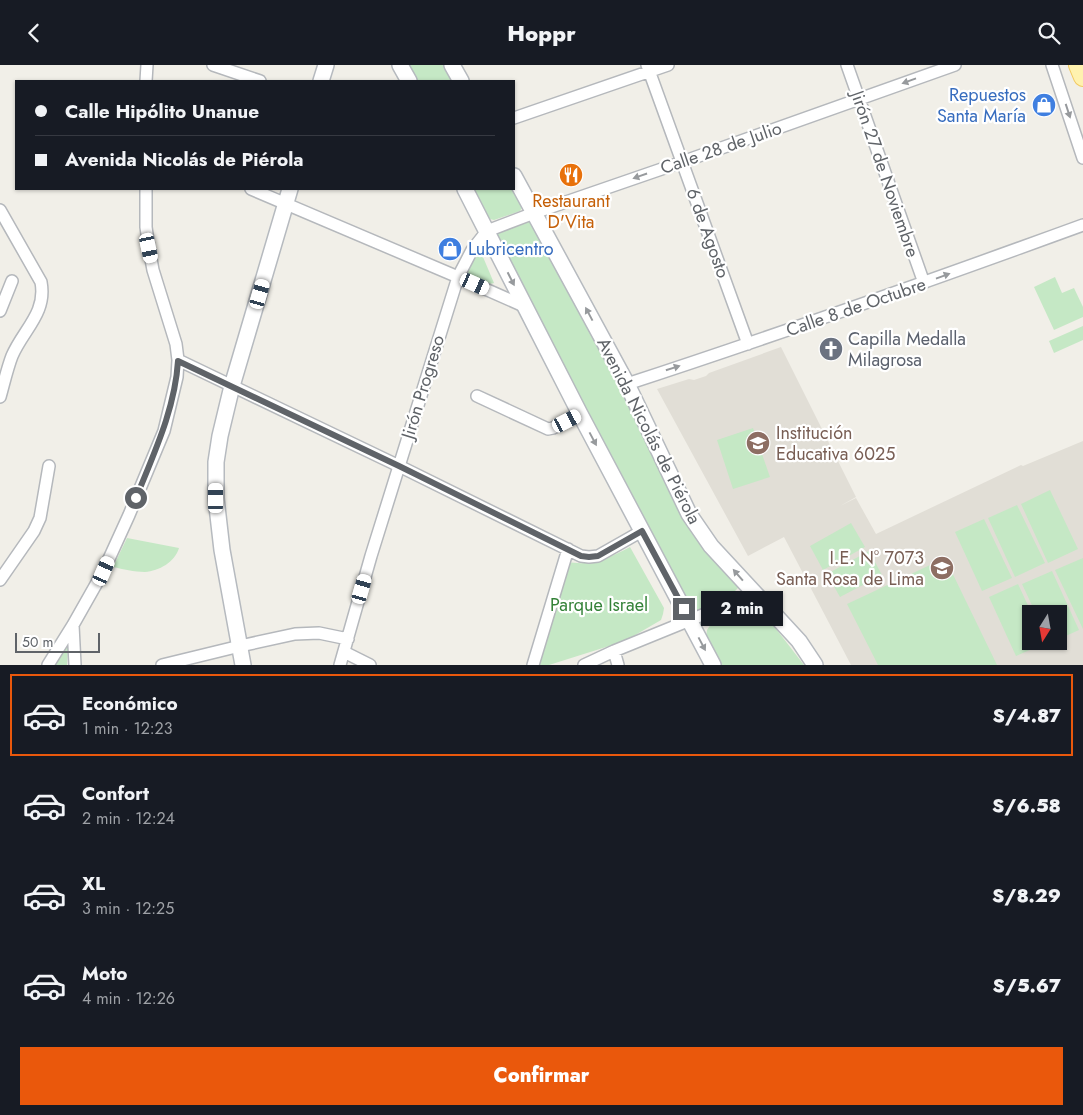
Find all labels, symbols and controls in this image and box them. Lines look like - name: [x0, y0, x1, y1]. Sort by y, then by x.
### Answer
- text: Hoppr: [507, 17, 576, 49]
- icon: back: [20, 19, 48, 47]
- icon: search: [1035, 19, 1063, 47]
- one-way arrow: [901, 77, 916, 85]
- place label: Repuestos Santa María: [937, 82, 1026, 129]
- street label: Jirón 27 de Noviembre: [844, 85, 926, 261]
- shop icon: Repuestos Santa María: [1031, 92, 1057, 118]
- text: Calle Hipólito Unanue: [65, 98, 259, 125]
- one-way arrow: [1064, 104, 1072, 119]
- street label: Calle 28 de Julio: [657, 115, 785, 181]
- text: Avenida Nicolás de Piérola: [65, 146, 304, 173]
- restaurant icon: Restaurant D'Vita: [558, 162, 584, 188]
- one-way arrow: [633, 173, 648, 181]
- street label: 6 de Agosto: [680, 184, 736, 282]
- place label: Restaurant D'Vita: [532, 188, 610, 235]
- car: [138, 232, 159, 264]
- shop icon: Lubricentro: [437, 236, 463, 262]
- place label: Lubricentro: [468, 236, 554, 262]
- car: [458, 271, 491, 297]
- one-way arrow: [507, 271, 515, 286]
- street label: Calle 8 de Octubre: [783, 271, 929, 343]
- one-way arrow: [935, 272, 950, 279]
- car: [248, 278, 271, 310]
- one-way arrow: [585, 306, 593, 321]
- place label: Capilla Medalla Milagrosa: [848, 326, 966, 373]
- street label: Jirón Progreso: [394, 332, 451, 444]
- street label: Avenida Nicolás de Piérola: [591, 333, 707, 529]
- church icon: Capilla Medalla Milagrosa: [818, 336, 844, 362]
- one-way arrow: [666, 364, 681, 372]
- car: [550, 408, 583, 434]
- place label: Institución Educativa 6025: [776, 420, 895, 467]
- school or university icon: Institución Educativa 6025: [745, 430, 771, 456]
- one-way arrow: [589, 432, 597, 446]
- car: [208, 483, 223, 513]
- route start: [125, 487, 147, 509]
- place label: I.E. N° 7073 Santa Rosa de Lima: [776, 545, 924, 592]
- car: [91, 554, 116, 588]
- school or university icon: I.E. N° 7073 Santa Rosa de Lima: [929, 555, 955, 581]
- one-way arrow: [733, 569, 744, 581]
- car: [350, 573, 373, 605]
- callout: 2 min: [702, 591, 784, 627]
- park label: Parque Israel: [550, 592, 648, 618]
- text: 2 min: [721, 597, 763, 620]
- route end: [673, 598, 695, 620]
- north arrow: [1022, 605, 1068, 650]
- map controls: [1022, 605, 1067, 650]
- scale bar: [15, 630, 100, 653]
- text: 50 m: [22, 632, 53, 652]
- one-way arrow: [698, 637, 706, 652]
- text: Económico: [82, 690, 178, 717]
- icon: car: [22, 693, 67, 738]
- text: S/4.87: [992, 702, 1061, 729]
- text: 1 min · 12:23: [82, 717, 172, 740]
- text: Confort: [82, 780, 149, 807]
- icon: car: [22, 783, 67, 828]
- text: S/6.58: [992, 792, 1061, 819]
- text: 2 min · 12:24: [82, 807, 175, 830]
- text: XL: [82, 870, 105, 897]
- icon: car: [22, 873, 67, 918]
- text: S/8.29: [992, 882, 1061, 909]
- text: 3 min · 12:25: [82, 897, 174, 920]
- text: Moto: [82, 960, 127, 987]
- icon: car: [22, 963, 67, 1008]
- text: S/5.67: [993, 972, 1061, 999]
- text: 4 min · 12:26: [82, 987, 175, 1010]
- button: Confirmar: [20, 1047, 1063, 1105]

